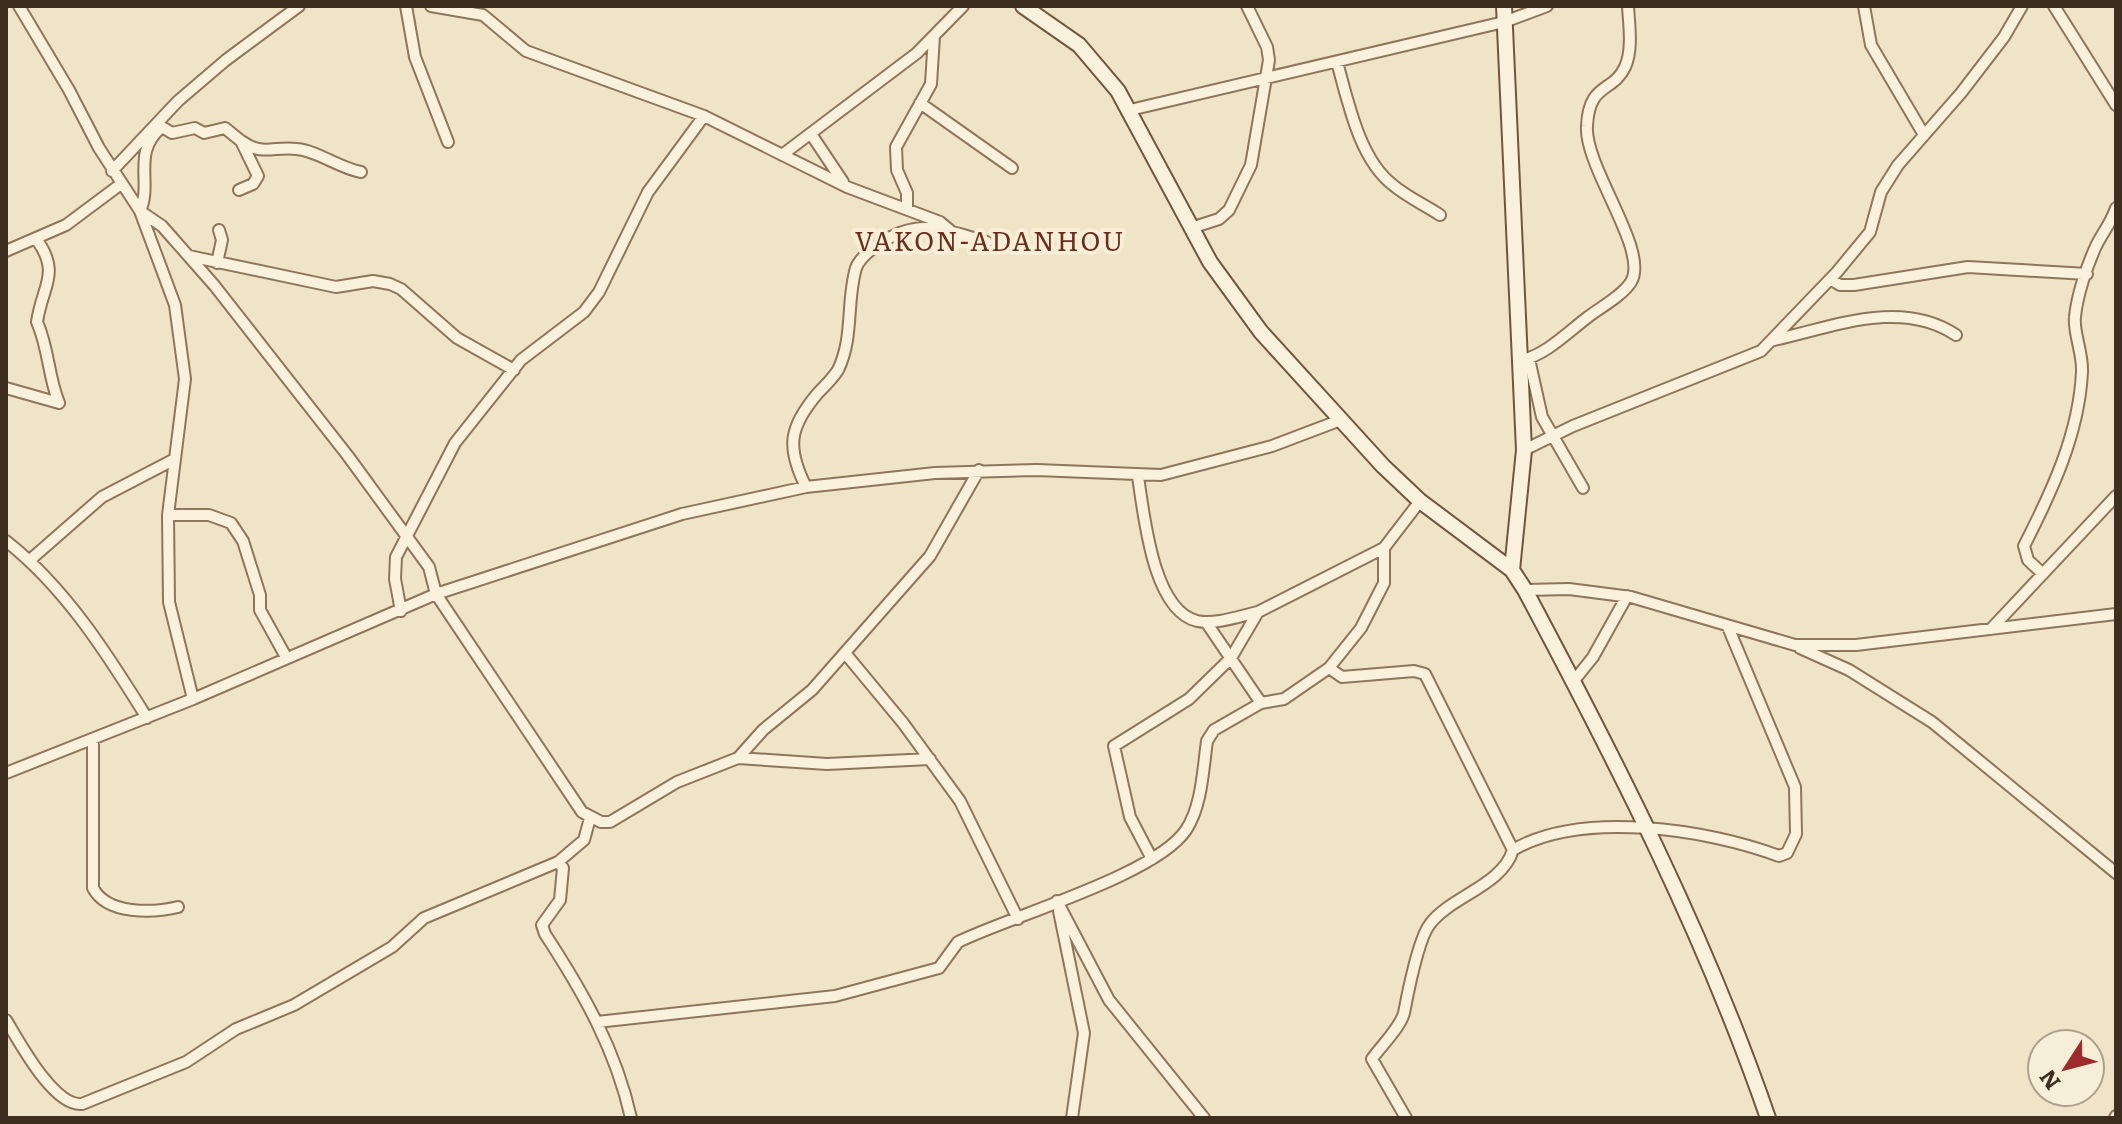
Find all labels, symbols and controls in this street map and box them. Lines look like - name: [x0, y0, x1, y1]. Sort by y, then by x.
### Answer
- district label: VAKON-ADANHOU: [855, 220, 1125, 259]
- north arrow: [2026, 1028, 2106, 1108]
- text: N: [2030, 1063, 2067, 1098]

